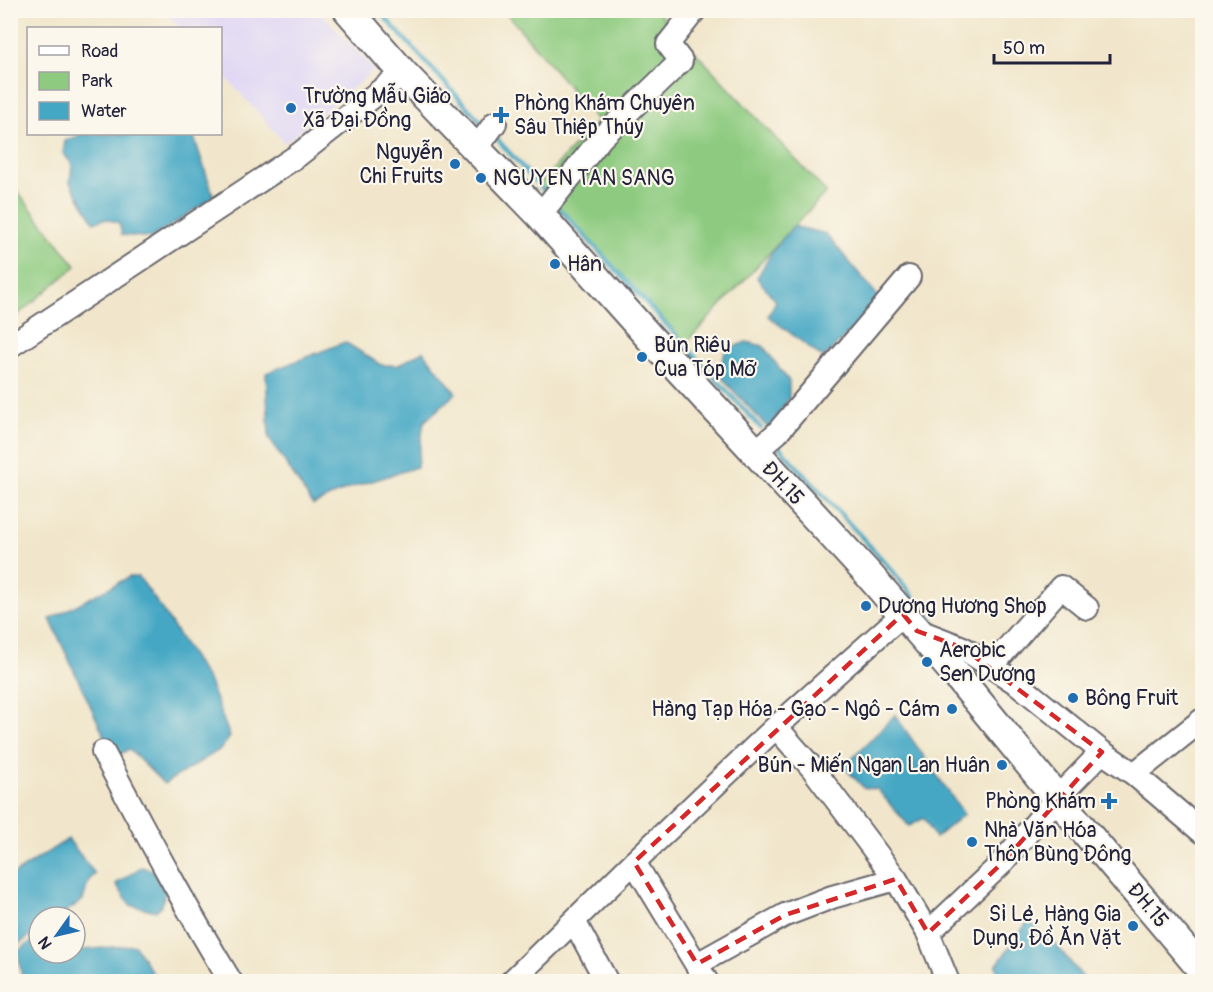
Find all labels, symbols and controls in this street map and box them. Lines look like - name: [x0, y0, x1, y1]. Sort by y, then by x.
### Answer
- legend: [27, 27, 222, 135]
- scale bar: [994, 27, 1110, 65]
- text: 50 m: [1003, 37, 1045, 60]
- text: Road: [81, 40, 118, 63]
- text: Park: [81, 70, 113, 93]
- place label: Trường Mẫu Giáo Xã Đại Đồng: [303, 82, 451, 134]
- place label: Phòng Khám Chuyên Sâu Thiệp Thúy: [514, 90, 695, 141]
- text: Water: [81, 100, 127, 123]
- marker: Trường Mẫu Giáo Xã Đại Đồng: [284, 101, 298, 115]
- marker: Phòng Khám Chuyên Sâu Thiệp Thúy: [492, 106, 510, 124]
- place label: Nguyễn Chi Fruits: [359, 139, 444, 190]
- marker: Nguyễn Chi Fruits: [448, 157, 462, 171]
- place label: NGUYEN TAN SANG: [493, 165, 675, 192]
- marker: NGUYEN TAN SANG: [474, 171, 488, 185]
- place label: Hân: [567, 251, 602, 278]
- marker: Hân: [548, 257, 562, 271]
- place label: Bún Riêu Cua Tóp Mỡ: [654, 332, 758, 383]
- marker: Bún Riêu Cua Tóp Mỡ: [635, 350, 649, 364]
- street label: ĐH.15: [755, 456, 810, 511]
- place label: Dương Hương Shop: [878, 593, 1047, 620]
- marker: Dương Hương Shop: [859, 599, 873, 613]
- place label: Aerobic Sen Dương: [939, 637, 1036, 688]
- marker: Aerobic Sen Dương: [920, 655, 934, 669]
- place label: Bông Fruit: [1085, 685, 1179, 712]
- marker: Bông Fruit: [1066, 691, 1080, 705]
- place label: Hàng Tạp Hóa - Gạo - Ngô - Cám: [651, 696, 940, 723]
- marker: Hàng Tạp Hóa - Gạo - Ngô - Cám: [945, 702, 959, 716]
- place label: Bún - Miến Ngan Lan Huân: [758, 752, 990, 779]
- marker: Bún - Miến Ngan Lan Huân: [995, 758, 1009, 772]
- place label: Phòng Khám: [985, 788, 1096, 815]
- marker: Phòng Khám: [1100, 792, 1118, 810]
- place label: Nhà Văn Hóa Thôn Bùng Đông: [984, 817, 1131, 868]
- marker: Nhà Văn Hóa Thôn Bùng Đông: [965, 835, 979, 849]
- street label: ĐH.15: [1121, 877, 1174, 934]
- place label: Sỉ Lẻ, Hàng Gia Dụng, Đồ Ăn Vặt: [972, 901, 1122, 952]
- north arrow: [27, 905, 87, 965]
- marker: Sỉ Lẻ, Hàng Gia Dụng, Đồ Ăn Vặt: [1126, 919, 1140, 933]
- text: N: [34, 933, 57, 953]

